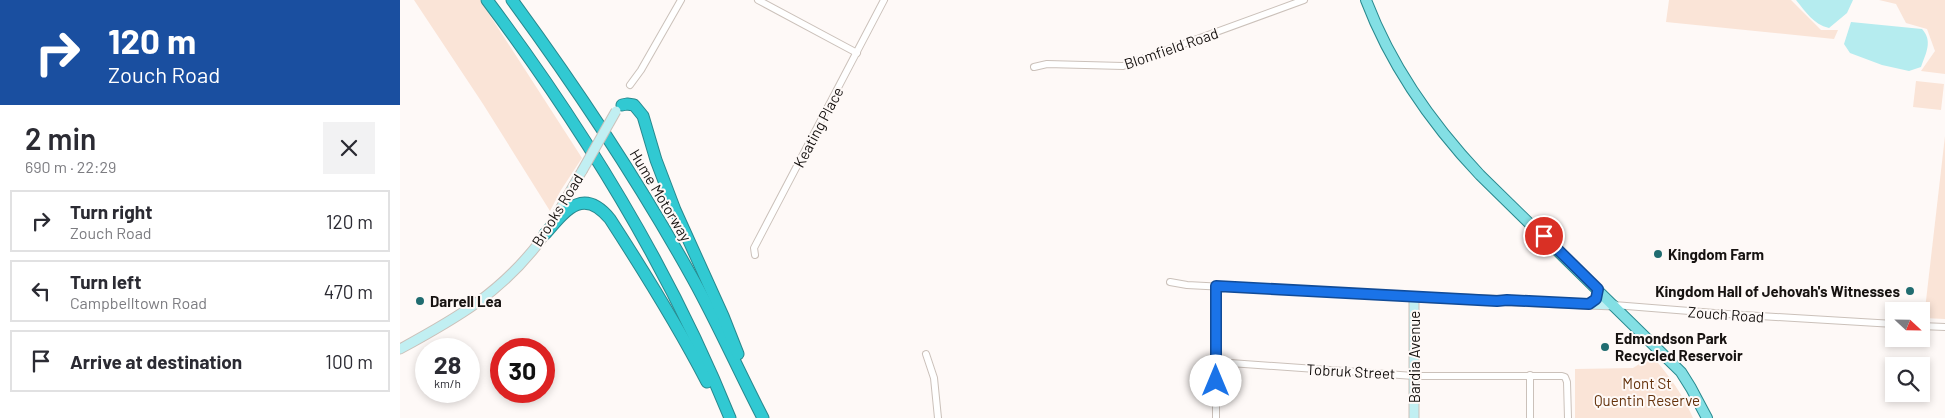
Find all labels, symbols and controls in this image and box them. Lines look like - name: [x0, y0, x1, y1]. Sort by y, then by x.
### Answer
- text: 120 m: [108, 19, 196, 61]
- icon: right: [25, 20, 90, 85]
- street label: Blomfield Road: [1122, 23, 1220, 73]
- text: Zouch Road: [108, 61, 220, 87]
- street label: Keating Place: [789, 84, 847, 170]
- text: 2 min: [25, 120, 96, 156]
- button: close: [323, 122, 375, 174]
- street label: Hume Motorway: [626, 146, 696, 244]
- text: 690 m · 22:29: [25, 157, 116, 176]
- street label: Brooks Road: [528, 170, 586, 250]
- text: Turn right: [70, 200, 152, 223]
- icon: right: [27, 207, 55, 235]
- text: 120 m: [326, 210, 373, 233]
- pin: [1523, 215, 1565, 257]
- icon: arrive: [1530, 222, 1558, 250]
- text: Zouch Road: [70, 223, 152, 242]
- place label: Kingdom Farm: [1668, 245, 1764, 263]
- marker: Kingdom Farm: [1652, 248, 1664, 260]
- text: Turn left: [70, 270, 141, 293]
- icon: left: [27, 277, 55, 305]
- text: 470 m: [324, 280, 373, 303]
- place label: Kingdom Hall of Jehovah's Witnesses: [1655, 282, 1900, 300]
- marker: Kingdom Hall of Jehovah's Witnesses: [1904, 285, 1916, 297]
- place label: Darrell Lea: [430, 292, 502, 310]
- text: Campbelltown Road: [70, 293, 207, 312]
- marker: Darrell Lea: [414, 295, 426, 307]
- street label: Zouch Road: [1687, 302, 1765, 326]
- north arrow: [1885, 302, 1930, 348]
- map controls: [1885, 302, 1930, 402]
- street label: Bardia Avenue: [1405, 311, 1423, 403]
- place label: Edmondson Park Recycled Reservoir: [1615, 329, 1743, 364]
- speed limit sign: 30: [490, 338, 555, 403]
- marker: Edmondson Park Recycled Reservoir: [1599, 341, 1611, 353]
- icon: arrive: [27, 347, 55, 375]
- text: 28: [434, 349, 461, 379]
- text: Arrive at destination: [70, 350, 242, 373]
- text: 100 m: [325, 350, 373, 373]
- position arrow: [1189, 354, 1241, 406]
- button: search: [1885, 357, 1930, 402]
- street label: Tobruk Street: [1306, 360, 1396, 382]
- park label: Mont St Quentin Reserve: [1594, 374, 1700, 409]
- text: km/h: [434, 376, 461, 390]

